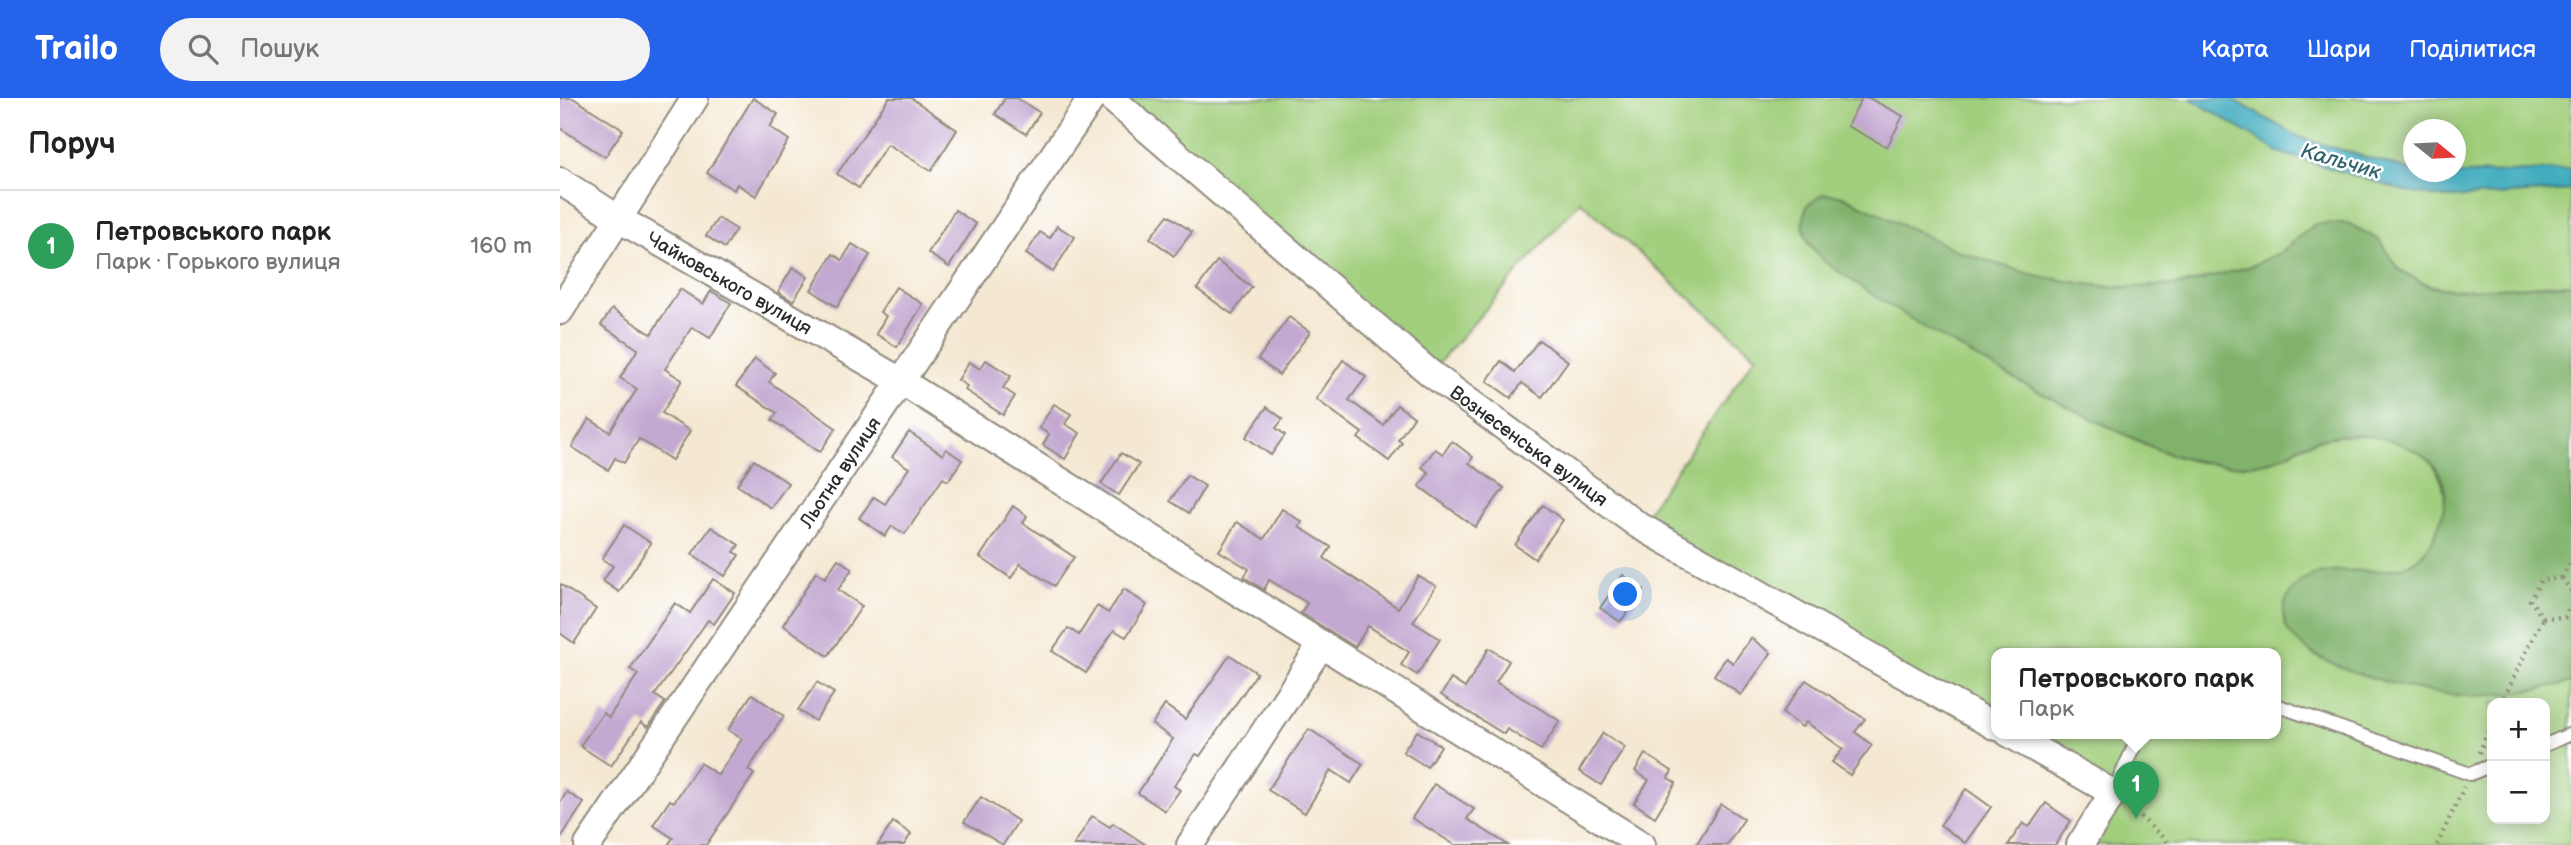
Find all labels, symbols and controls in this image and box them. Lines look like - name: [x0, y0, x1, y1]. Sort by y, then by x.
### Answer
- search box: [160, 18, 650, 81]
- text: Trailo: [35, 29, 118, 69]
- icon: search: [184, 30, 222, 68]
- text: Пошук: [240, 34, 319, 65]
- text: Карта: [2201, 35, 2269, 64]
- text: Шари: [2307, 35, 2371, 64]
- text: Поділитися: [2409, 35, 2536, 64]
- north arrow: [2403, 119, 2466, 182]
- text: Поруч: [28, 126, 116, 162]
- water label: Кальчик: [2298, 138, 2385, 185]
- text: Петровського парк: [95, 217, 331, 248]
- street label: Чайковського вулиця: [642, 228, 816, 341]
- text: 1: [46, 232, 56, 260]
- text: 160 m: [470, 232, 532, 260]
- text: Парк · Горького вулиця: [95, 248, 340, 276]
- street label: Вознесенська вулиця: [1445, 381, 1612, 512]
- street label: Льотна вулиця: [795, 413, 887, 533]
- your location: [1608, 577, 1642, 611]
- popup: [1991, 648, 2281, 739]
- text: Петровського парк: [2018, 664, 2254, 695]
- text: Парк: [2018, 695, 2074, 723]
- map controls: [2487, 698, 2550, 824]
- button: +: [2487, 698, 2550, 761]
- pin: 1: [2113, 761, 2159, 819]
- button: −: [2487, 761, 2550, 824]

